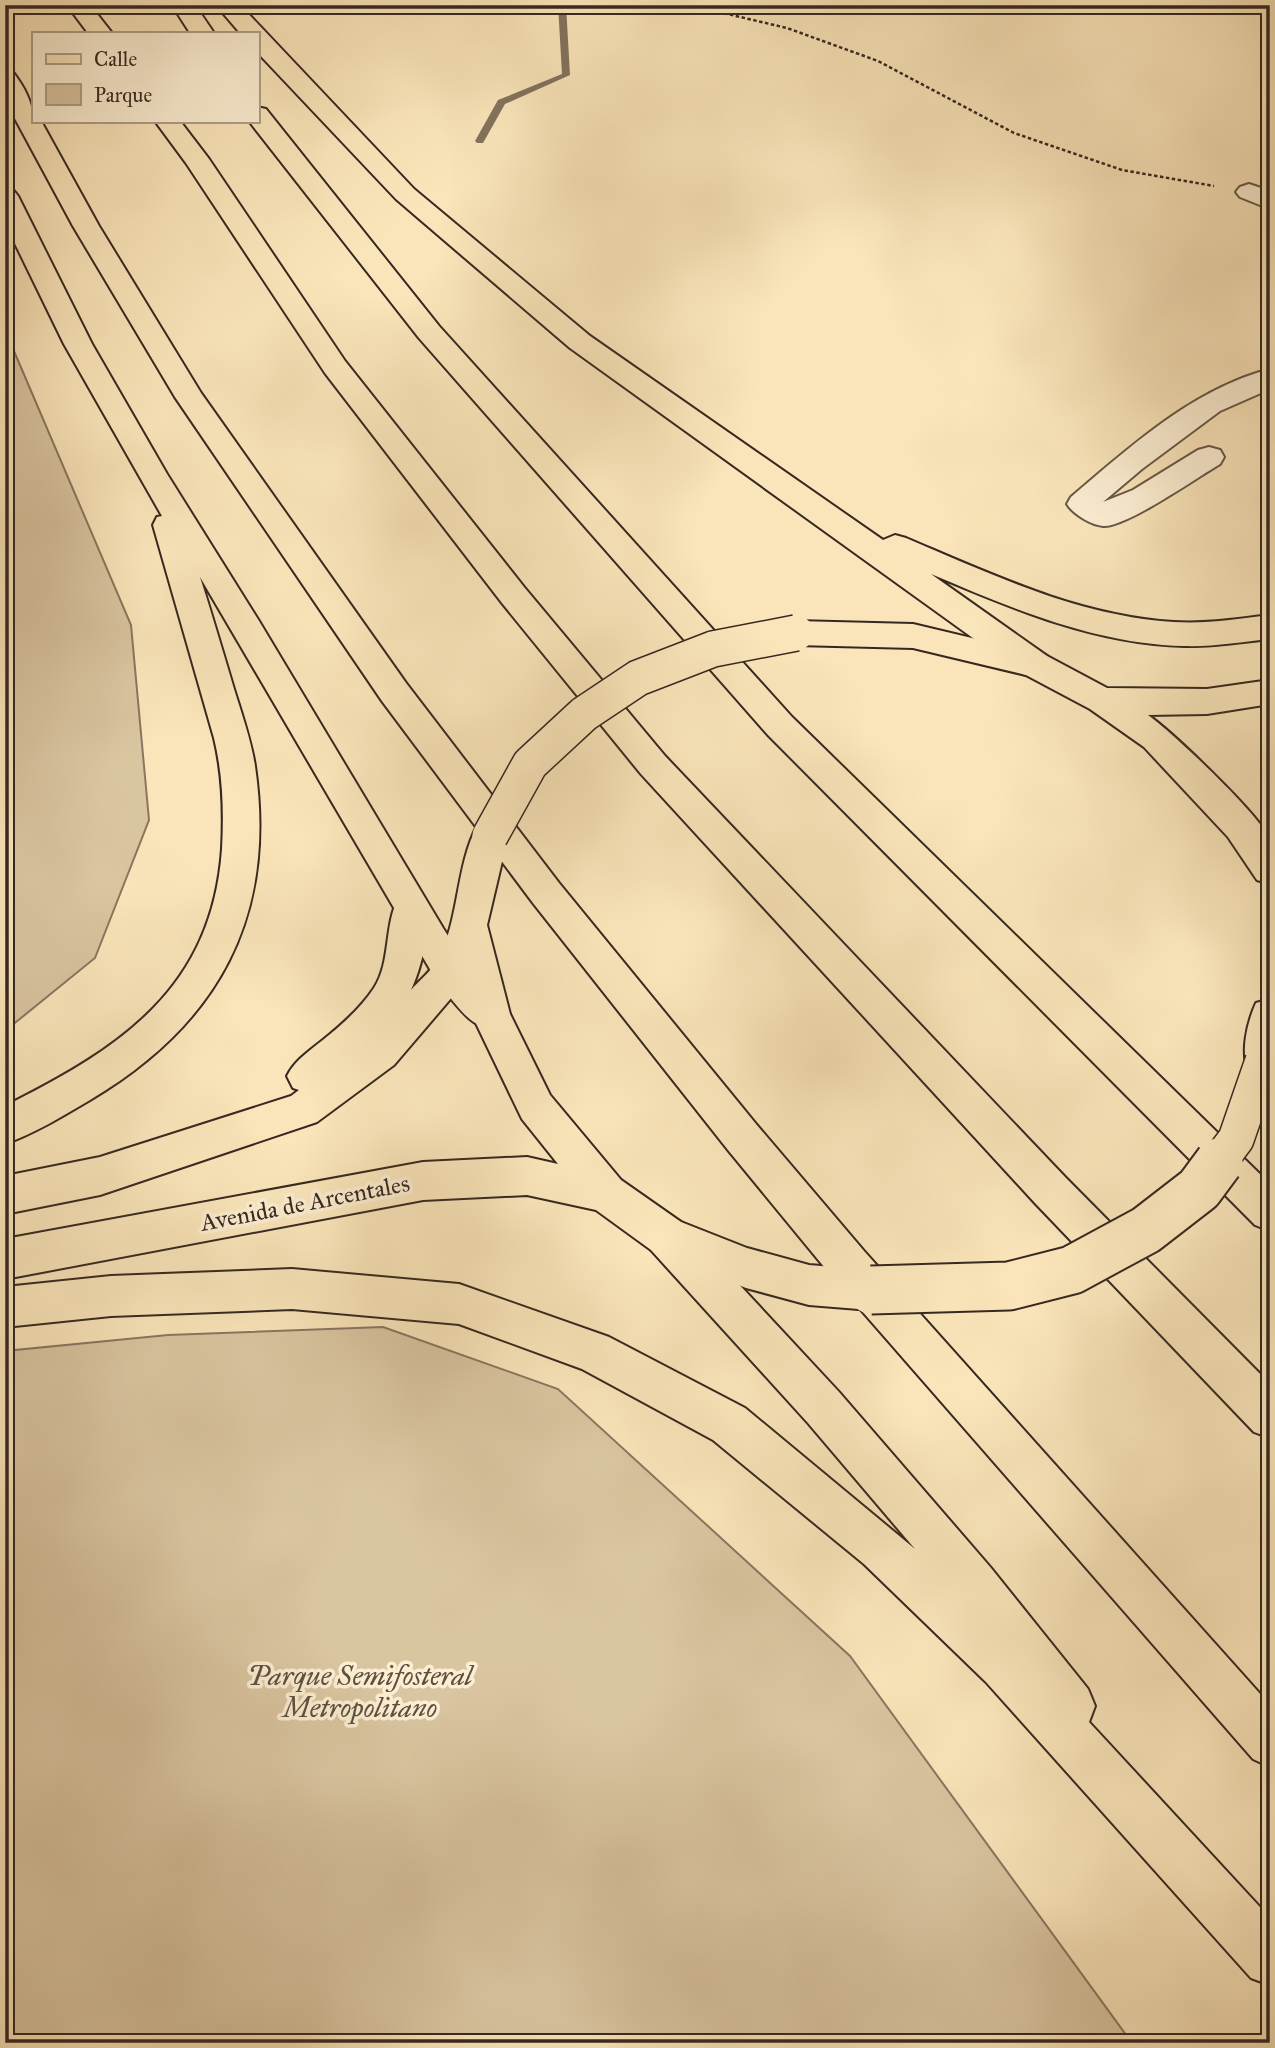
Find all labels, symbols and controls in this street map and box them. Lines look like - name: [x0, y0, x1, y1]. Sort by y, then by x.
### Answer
- legend: [32, 32, 259, 122]
- text: Calle: [94, 46, 137, 72]
- text: Parque: [94, 82, 153, 108]
- street label: Avenida de Arcentales: [197, 1168, 412, 1238]
- park label: Parque Semifosteral Metropolitano: [248, 1658, 475, 1725]

